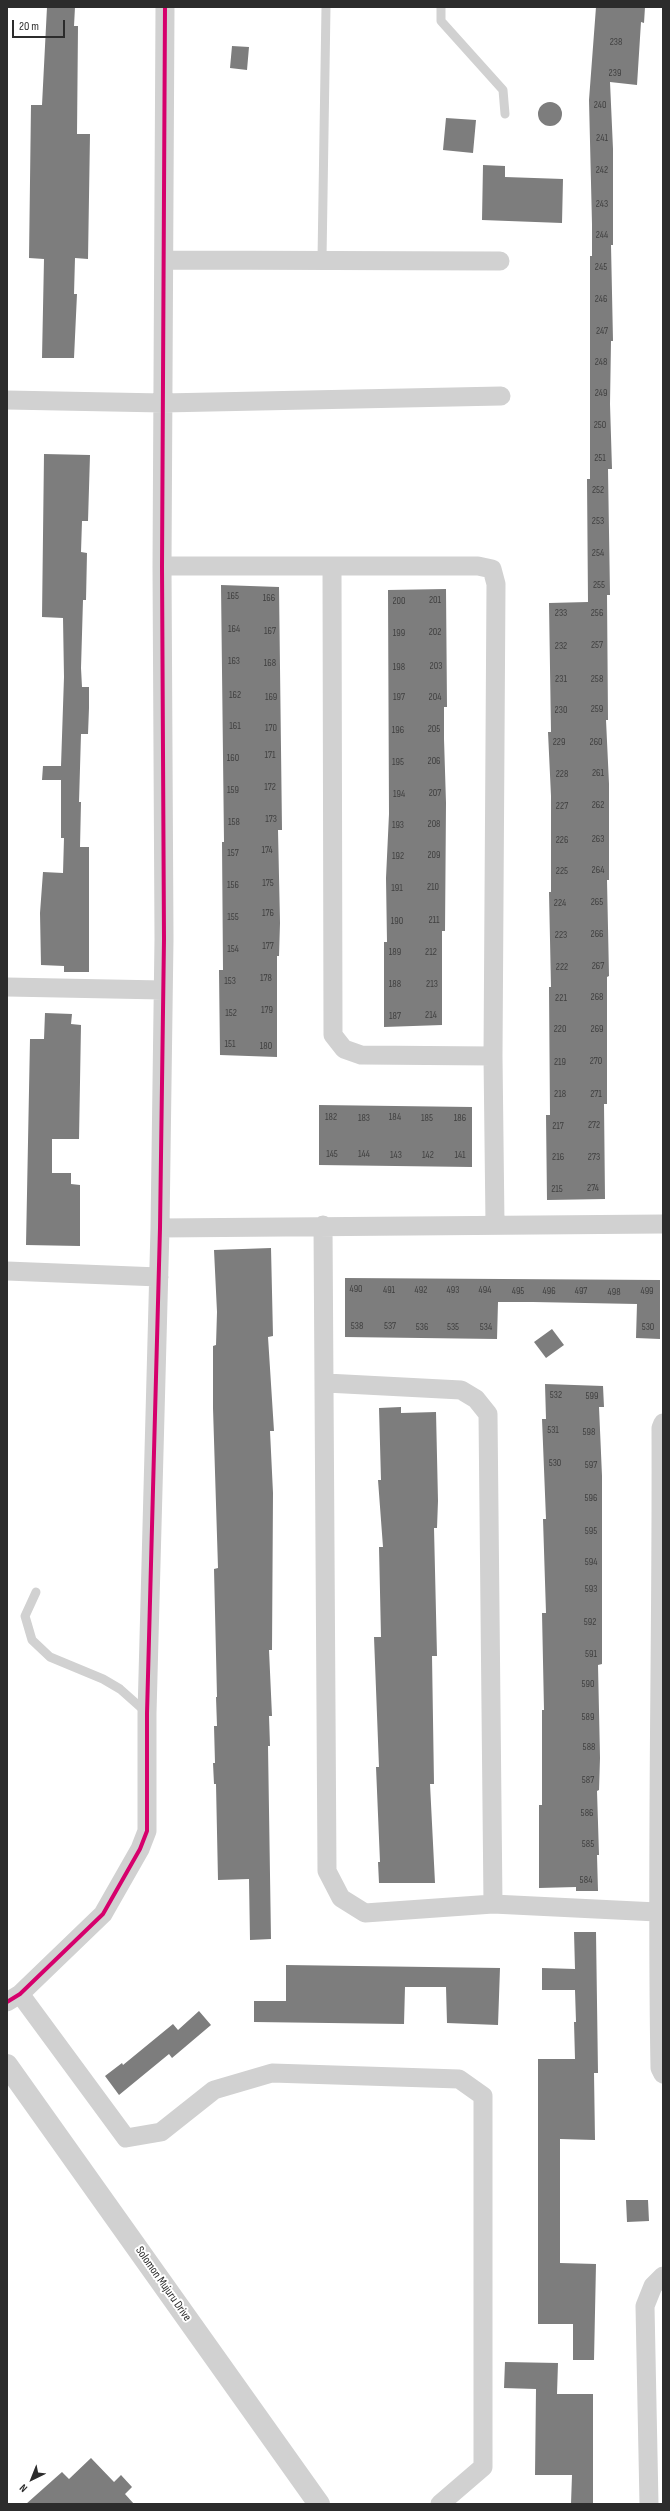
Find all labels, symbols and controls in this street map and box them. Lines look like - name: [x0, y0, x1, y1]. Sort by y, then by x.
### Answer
- scale bar: [14, 12, 67, 38]
- text: 20 m: [19, 19, 39, 34]
- house number: 238: [610, 36, 622, 48]
- house number: 239: [609, 67, 621, 79]
- house number: 240: [594, 99, 606, 111]
- house number: 241: [596, 132, 608, 144]
- house number: 242: [596, 164, 608, 176]
- house number: 243: [596, 198, 608, 210]
- house number: 244: [596, 229, 608, 241]
- house number: 245: [595, 261, 607, 273]
- house number: 246: [595, 293, 607, 305]
- house number: 247: [596, 325, 608, 337]
- house number: 248: [595, 356, 607, 368]
- house number: 249: [595, 387, 607, 399]
- house number: 250: [594, 419, 606, 431]
- house number: 251: [594, 452, 606, 464]
- house number: 252: [592, 484, 604, 496]
- house number: 253: [592, 515, 604, 527]
- house number: 254: [592, 547, 604, 559]
- house number: 255: [593, 579, 605, 591]
- house number: 165: [227, 590, 239, 602]
- house number: 166: [263, 592, 275, 604]
- house number: 201: [429, 594, 441, 606]
- house number: 200: [392, 595, 406, 607]
- house number: 233: [555, 607, 567, 619]
- house number: 256: [591, 607, 603, 619]
- house number: 164: [228, 623, 240, 635]
- house number: 167: [264, 625, 276, 637]
- house number: 202: [429, 626, 441, 638]
- house number: 199: [393, 627, 405, 639]
- house number: 257: [591, 639, 603, 651]
- house number: 232: [555, 640, 567, 652]
- house number: 163: [228, 655, 240, 667]
- house number: 168: [264, 657, 276, 669]
- house number: 203: [430, 660, 442, 672]
- house number: 198: [393, 661, 405, 673]
- house number: 231: [555, 673, 567, 685]
- house number: 258: [591, 673, 603, 685]
- house number: 162: [229, 689, 241, 701]
- house number: 169: [265, 691, 277, 703]
- house number: 197: [393, 691, 405, 703]
- house number: 204: [429, 691, 441, 703]
- house number: 259: [591, 703, 603, 715]
- house number: 230: [555, 704, 567, 716]
- house number: 161: [229, 720, 241, 732]
- house number: 170: [265, 722, 277, 734]
- house number: 205: [428, 723, 440, 735]
- house number: 196: [392, 724, 404, 736]
- house number: 229: [553, 736, 565, 748]
- house number: 260: [590, 736, 602, 748]
- house number: 171: [264, 749, 276, 761]
- house number: 160: [227, 752, 239, 764]
- house number: 206: [428, 755, 440, 767]
- house number: 195: [392, 756, 404, 768]
- house number: 261: [592, 767, 604, 779]
- house number: 228: [556, 768, 568, 780]
- house number: 172: [264, 781, 276, 793]
- house number: 159: [227, 784, 239, 796]
- house number: 207: [429, 787, 441, 799]
- house number: 194: [393, 788, 405, 800]
- house number: 262: [592, 799, 604, 811]
- house number: 227: [556, 800, 568, 812]
- house number: 173: [265, 813, 277, 825]
- house number: 158: [228, 816, 240, 828]
- house number: 208: [428, 818, 440, 830]
- house number: 193: [392, 819, 404, 831]
- house number: 263: [592, 833, 604, 845]
- house number: 226: [556, 834, 568, 846]
- house number: 174: [261, 844, 273, 856]
- house number: 157: [227, 847, 239, 859]
- house number: 209: [427, 849, 441, 861]
- house number: 192: [392, 850, 404, 862]
- house number: 264: [592, 864, 604, 876]
- house number: 225: [556, 865, 568, 877]
- house number: 175: [262, 877, 274, 889]
- house number: 156: [227, 879, 239, 891]
- house number: 210: [427, 881, 439, 893]
- house number: 191: [391, 882, 403, 894]
- house number: 265: [591, 896, 603, 908]
- house number: 224: [554, 897, 566, 909]
- house number: 176: [262, 907, 274, 919]
- house number: 155: [227, 911, 239, 923]
- house number: 211: [428, 914, 440, 926]
- house number: 190: [391, 915, 403, 927]
- house number: 266: [591, 928, 603, 940]
- house number: 223: [555, 929, 567, 941]
- house number: 177: [262, 940, 274, 952]
- house number: 154: [227, 943, 239, 955]
- house number: 189: [389, 946, 401, 958]
- house number: 212: [425, 946, 437, 958]
- house number: 267: [592, 960, 604, 972]
- house number: 222: [556, 961, 568, 973]
- house number: 178: [260, 972, 272, 984]
- house number: 153: [224, 975, 236, 987]
- house number: 188: [389, 978, 401, 990]
- house number: 213: [426, 978, 438, 990]
- house number: 268: [591, 991, 603, 1003]
- house number: 221: [555, 992, 567, 1004]
- house number: 179: [261, 1004, 273, 1016]
- house number: 152: [225, 1007, 237, 1019]
- house number: 214: [425, 1009, 437, 1021]
- house number: 187: [389, 1010, 401, 1022]
- house number: 220: [554, 1023, 566, 1035]
- house number: 269: [591, 1023, 603, 1035]
- house number: 151: [224, 1038, 236, 1050]
- house number: 180: [260, 1040, 272, 1052]
- house number: 270: [590, 1055, 602, 1067]
- house number: 219: [554, 1056, 566, 1068]
- house number: 218: [554, 1088, 566, 1100]
- house number: 271: [590, 1088, 602, 1100]
- house number: 182: [325, 1111, 337, 1123]
- house number: 184: [389, 1111, 401, 1123]
- house number: 183: [358, 1112, 370, 1124]
- house number: 185: [421, 1112, 433, 1124]
- house number: 186: [454, 1112, 466, 1124]
- house number: 272: [588, 1119, 600, 1131]
- house number: 217: [552, 1120, 564, 1132]
- house number: 145: [326, 1148, 338, 1160]
- house number: 144: [358, 1148, 370, 1160]
- house number: 143: [390, 1149, 402, 1161]
- house number: 142: [422, 1149, 434, 1161]
- house number: 141: [454, 1149, 466, 1161]
- house number: 216: [552, 1151, 564, 1163]
- house number: 273: [588, 1151, 600, 1163]
- house number: 274: [587, 1182, 599, 1194]
- house number: 215: [551, 1183, 563, 1195]
- house number: 490: [349, 1283, 363, 1295]
- house number: 491: [383, 1284, 395, 1296]
- house number: 492: [415, 1284, 427, 1296]
- house number: 493: [447, 1284, 459, 1296]
- house number: 494: [479, 1284, 491, 1296]
- house number: 495: [512, 1285, 524, 1297]
- house number: 496: [542, 1285, 556, 1297]
- house number: 497: [575, 1285, 587, 1297]
- house number: 499: [640, 1285, 654, 1297]
- house number: 498: [607, 1286, 621, 1298]
- house number: 538: [351, 1320, 363, 1332]
- house number: 537: [384, 1320, 396, 1332]
- house number: 536: [416, 1321, 428, 1333]
- house number: 535: [447, 1321, 459, 1333]
- house number: 534: [480, 1321, 492, 1333]
- house number: 530: [642, 1321, 654, 1333]
- house number: 532: [550, 1389, 562, 1401]
- house number: 599: [586, 1390, 598, 1402]
- house number: 531: [547, 1424, 559, 1436]
- house number: 598: [583, 1426, 595, 1438]
- house number: 530: [549, 1457, 561, 1469]
- house number: 597: [585, 1459, 597, 1471]
- house number: 596: [585, 1492, 597, 1504]
- house number: 595: [585, 1525, 597, 1537]
- house number: 594: [585, 1556, 597, 1568]
- house number: 593: [585, 1583, 597, 1595]
- house number: 592: [584, 1616, 596, 1628]
- house number: 591: [585, 1648, 597, 1660]
- house number: 590: [582, 1678, 594, 1690]
- house number: 589: [582, 1711, 594, 1723]
- house number: 588: [583, 1741, 595, 1753]
- house number: 587: [582, 1774, 594, 1786]
- house number: 586: [581, 1807, 593, 1819]
- house number: 585: [582, 1838, 594, 1850]
- house number: 584: [580, 1874, 592, 1886]
- street label: Solomon Mujuru Drive: [132, 2244, 194, 2324]
- north arrow: [12, 2459, 52, 2499]
- text: N: [17, 2481, 30, 2495]

